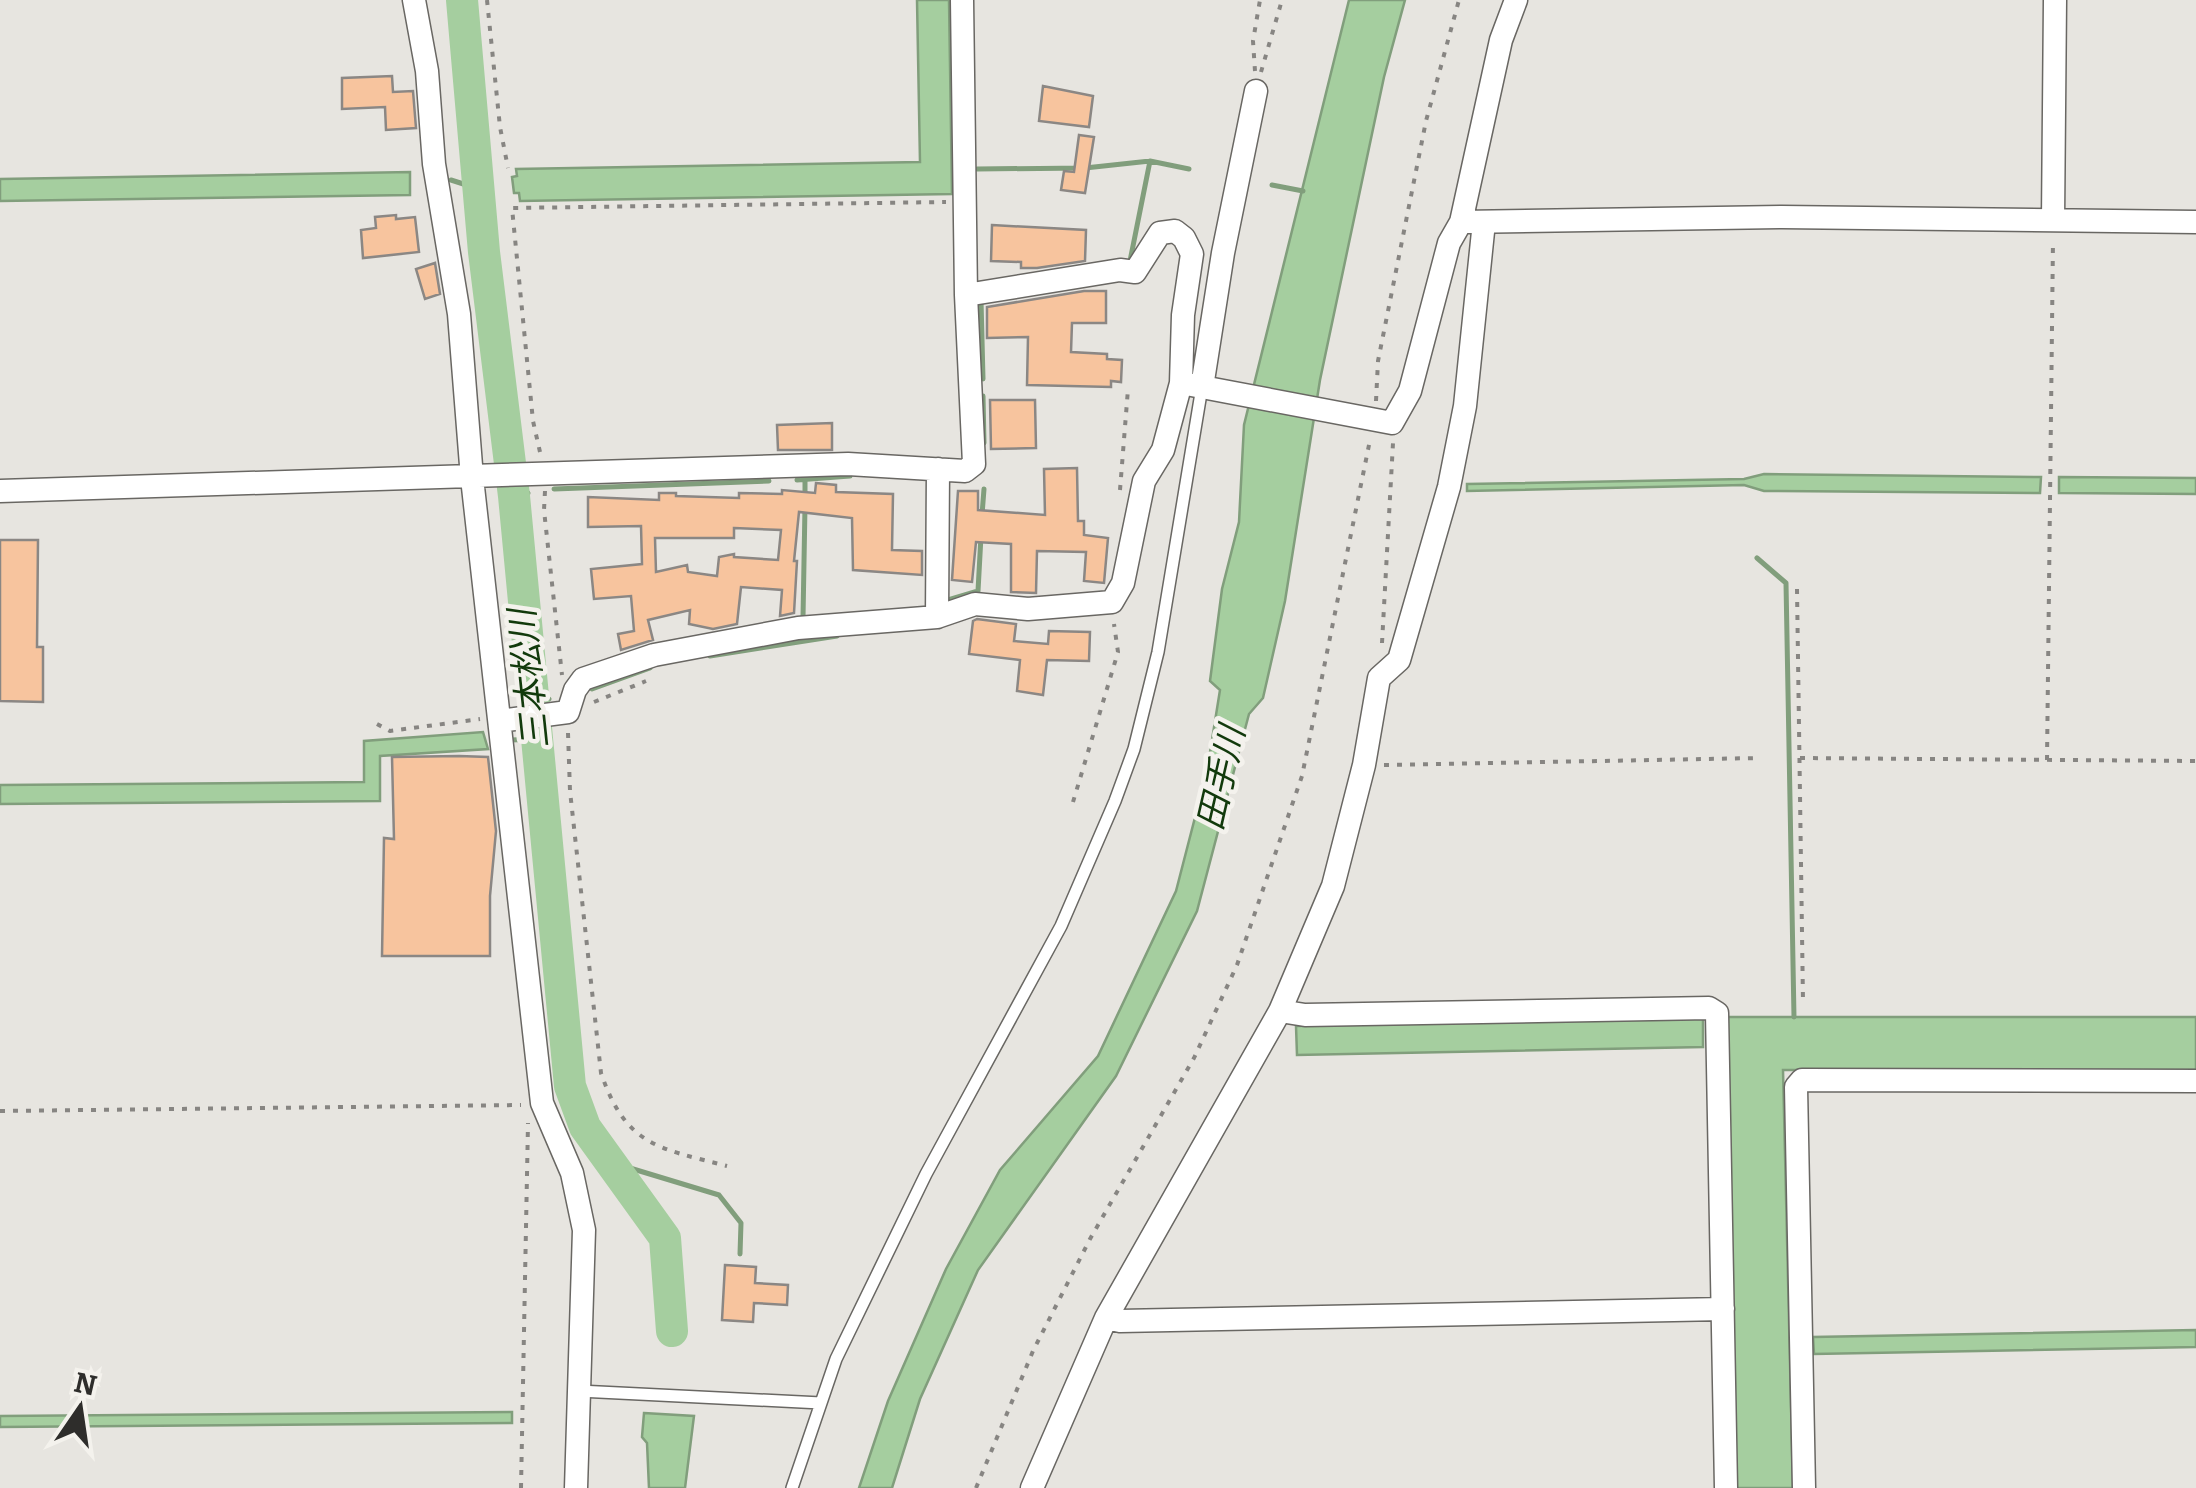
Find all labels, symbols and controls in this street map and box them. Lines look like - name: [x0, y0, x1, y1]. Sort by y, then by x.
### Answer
- water label: 三本松川: [500, 603, 557, 751]
- water label: 田手川: [1189, 718, 1254, 834]
- north arrow: [30, 1358, 130, 1458]
- text: N: [71, 1366, 100, 1403]

